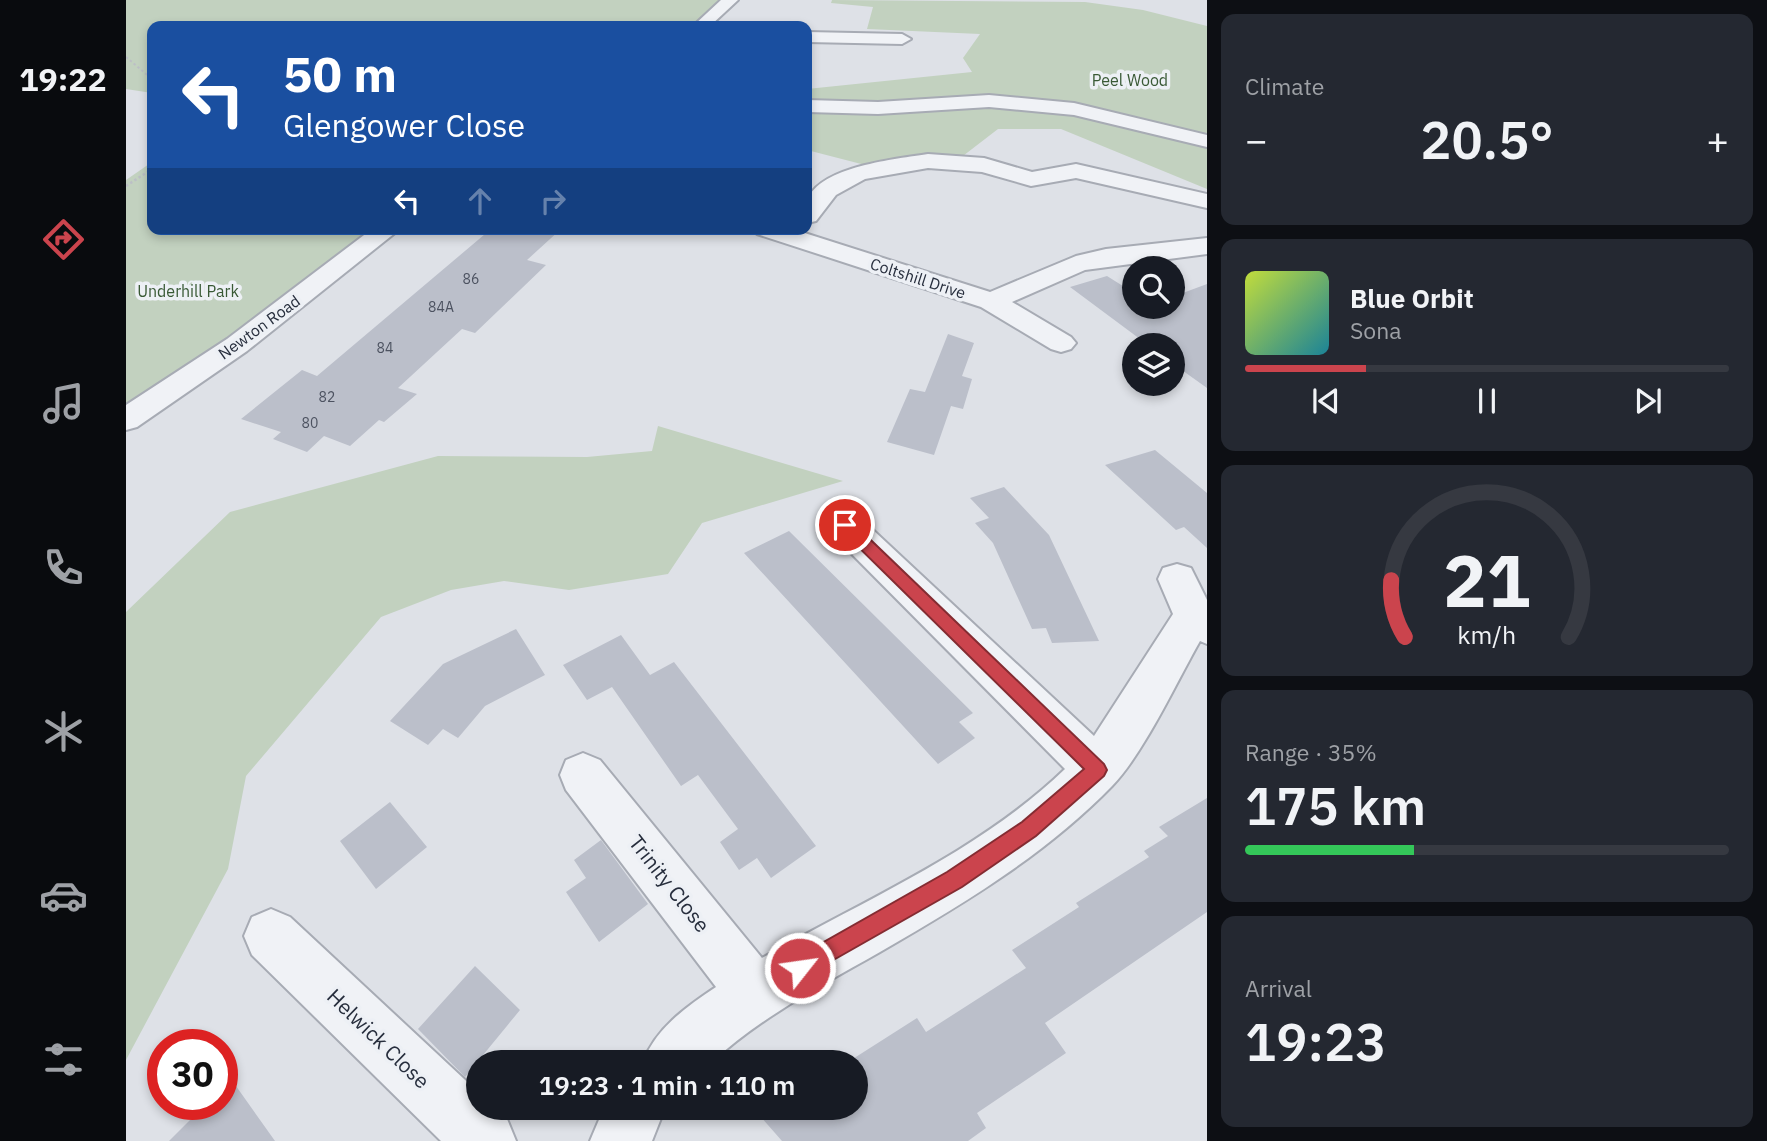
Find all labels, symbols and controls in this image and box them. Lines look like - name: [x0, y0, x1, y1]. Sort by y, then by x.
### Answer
- text: 50 m: [283, 42, 397, 105]
- icon: left: [168, 49, 259, 140]
- text: 19:22: [19, 58, 107, 100]
- park label: Peel Wood: [1092, 70, 1168, 90]
- text: Climate: [1245, 71, 1324, 101]
- text: Glengower Close: [283, 104, 525, 146]
- text: 20.5°: [1420, 106, 1554, 173]
- text: −: [1245, 115, 1268, 164]
- text: +: [1706, 115, 1729, 164]
- icon: left: [388, 182, 426, 220]
- icon: ahead: [461, 182, 499, 220]
- icon: right: [534, 182, 572, 220]
- icon: directions: [39, 215, 88, 264]
- street label: Coltshill Drive: [868, 253, 968, 303]
- map controls: [1122, 256, 1185, 396]
- button: search: [1122, 256, 1185, 319]
- house number: 86: [463, 270, 479, 288]
- park label: Underhill Park: [137, 281, 239, 301]
- text: Blue Orbit: [1350, 281, 1474, 315]
- street label: Newton Road: [214, 291, 304, 363]
- house number: 84A: [428, 298, 454, 316]
- text: Sona: [1350, 315, 1402, 345]
- button: layers: [1122, 333, 1185, 396]
- house number: 84: [377, 339, 393, 357]
- icon: music: [39, 379, 88, 428]
- icon: previous: [1307, 382, 1345, 420]
- icon: pause: [1468, 382, 1506, 420]
- icon: next: [1629, 382, 1667, 420]
- house number: 82: [319, 388, 335, 406]
- house number: 80: [302, 414, 318, 432]
- pin: [815, 495, 875, 555]
- icon: arrive: [826, 506, 864, 544]
- text: 21: [1443, 532, 1531, 627]
- icon: phone: [39, 543, 88, 592]
- text: km/h: [1458, 617, 1516, 650]
- icon: climate: [39, 707, 88, 756]
- text: Range · 35%: [1245, 737, 1377, 767]
- text: 175 km: [1245, 772, 1426, 839]
- street label: Trinity Close: [623, 829, 717, 938]
- icon: car: [39, 871, 88, 920]
- position arrow: [763, 931, 837, 1005]
- text: Arrival: [1245, 973, 1312, 1003]
- street label: Helwick Close: [321, 982, 436, 1094]
- text: 19:23: [1245, 1008, 1386, 1075]
- speed limit sign: 30: [147, 1029, 238, 1120]
- icon: filters: [39, 1035, 88, 1084]
- text: 19:23 · 1 min · 110 m: [539, 1068, 795, 1102]

